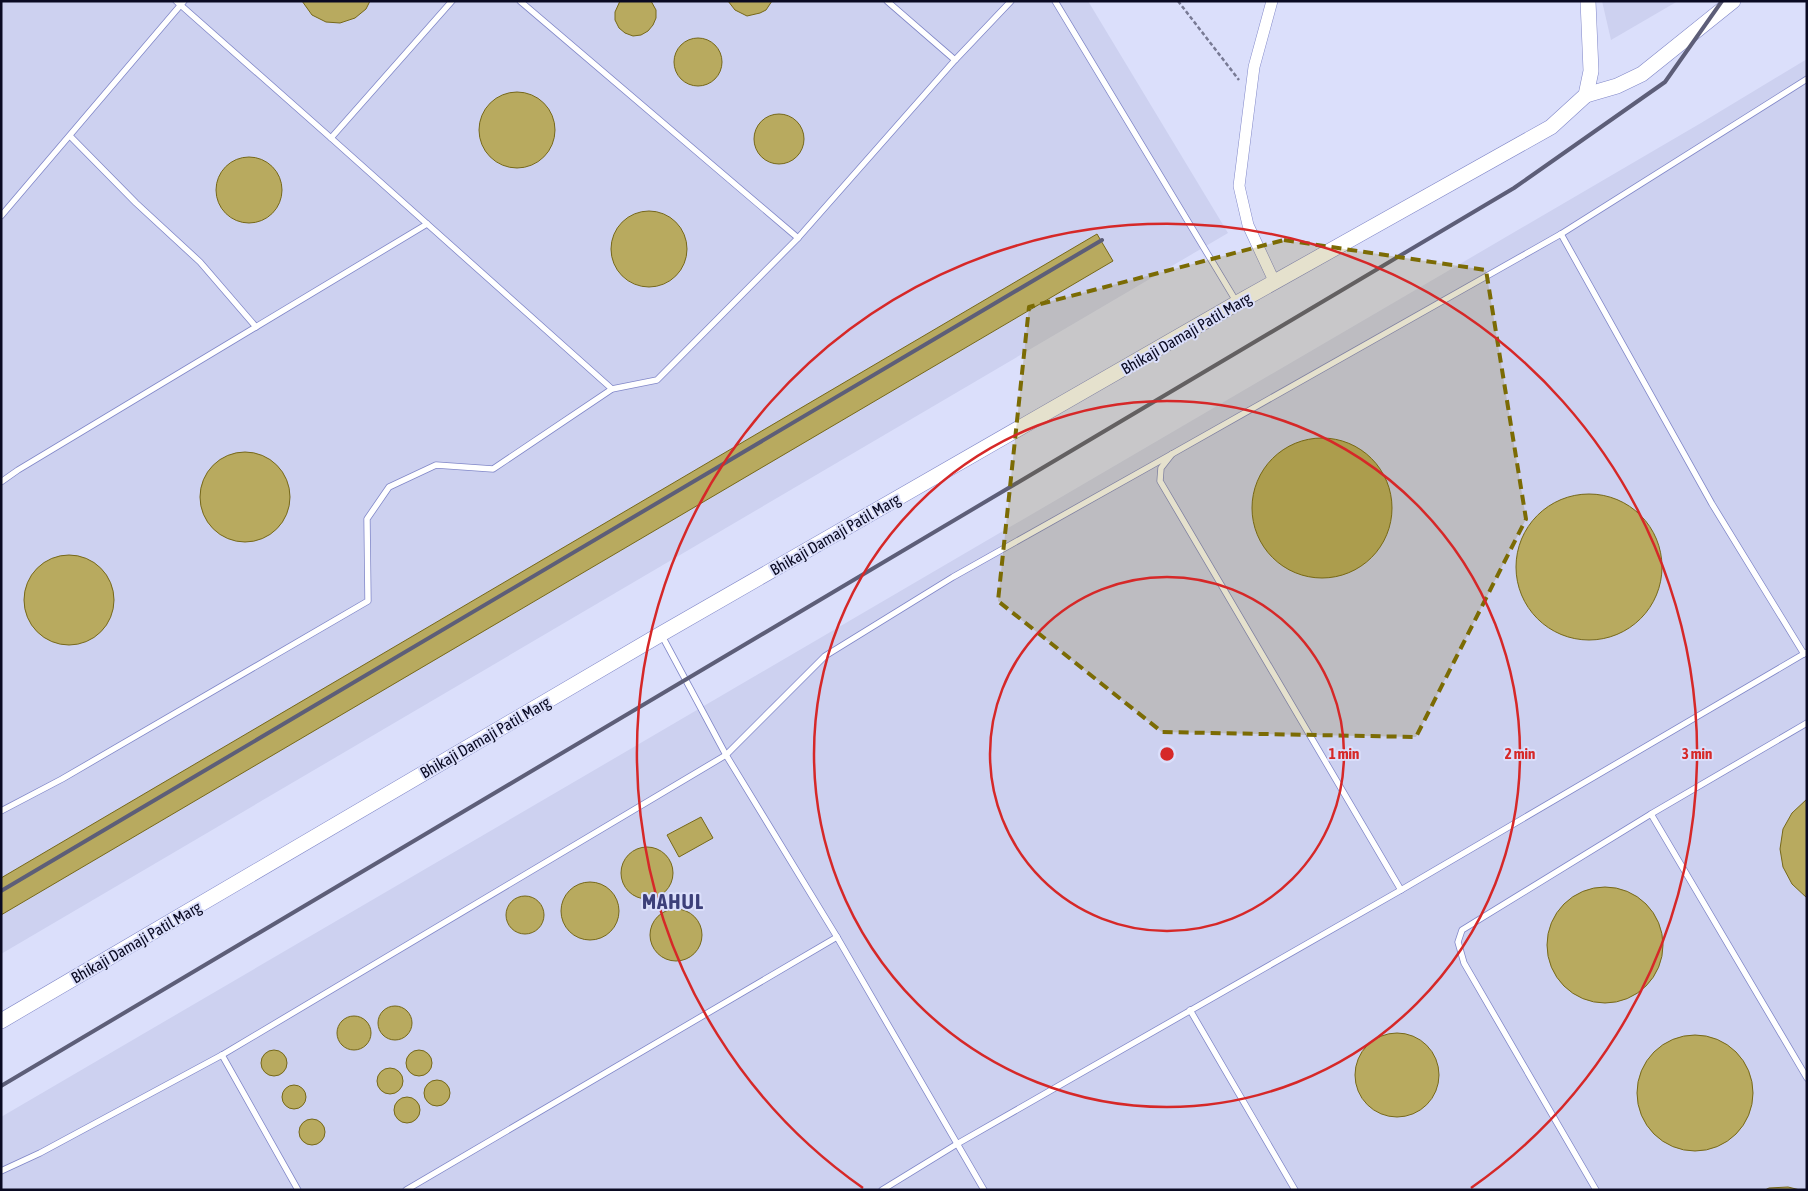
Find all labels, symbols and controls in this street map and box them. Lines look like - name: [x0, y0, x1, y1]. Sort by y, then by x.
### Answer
- street label: Bhikaji Damaji Patil Marg: [1118, 288, 1255, 378]
- street label: Bhikaji Damaji Patil Marg: [767, 489, 904, 579]
- street label: Bhikaji Damaji Patil Marg: [417, 692, 554, 782]
- centre of rings: [1158, 745, 1176, 763]
- text: 1 min: [1329, 745, 1359, 762]
- text: 2 min: [1505, 745, 1535, 762]
- text: 3 min: [1682, 745, 1712, 762]
- district label: MAHUL: [642, 889, 704, 913]
- street label: Bhikaji Damaji Patil Marg: [68, 897, 205, 987]

